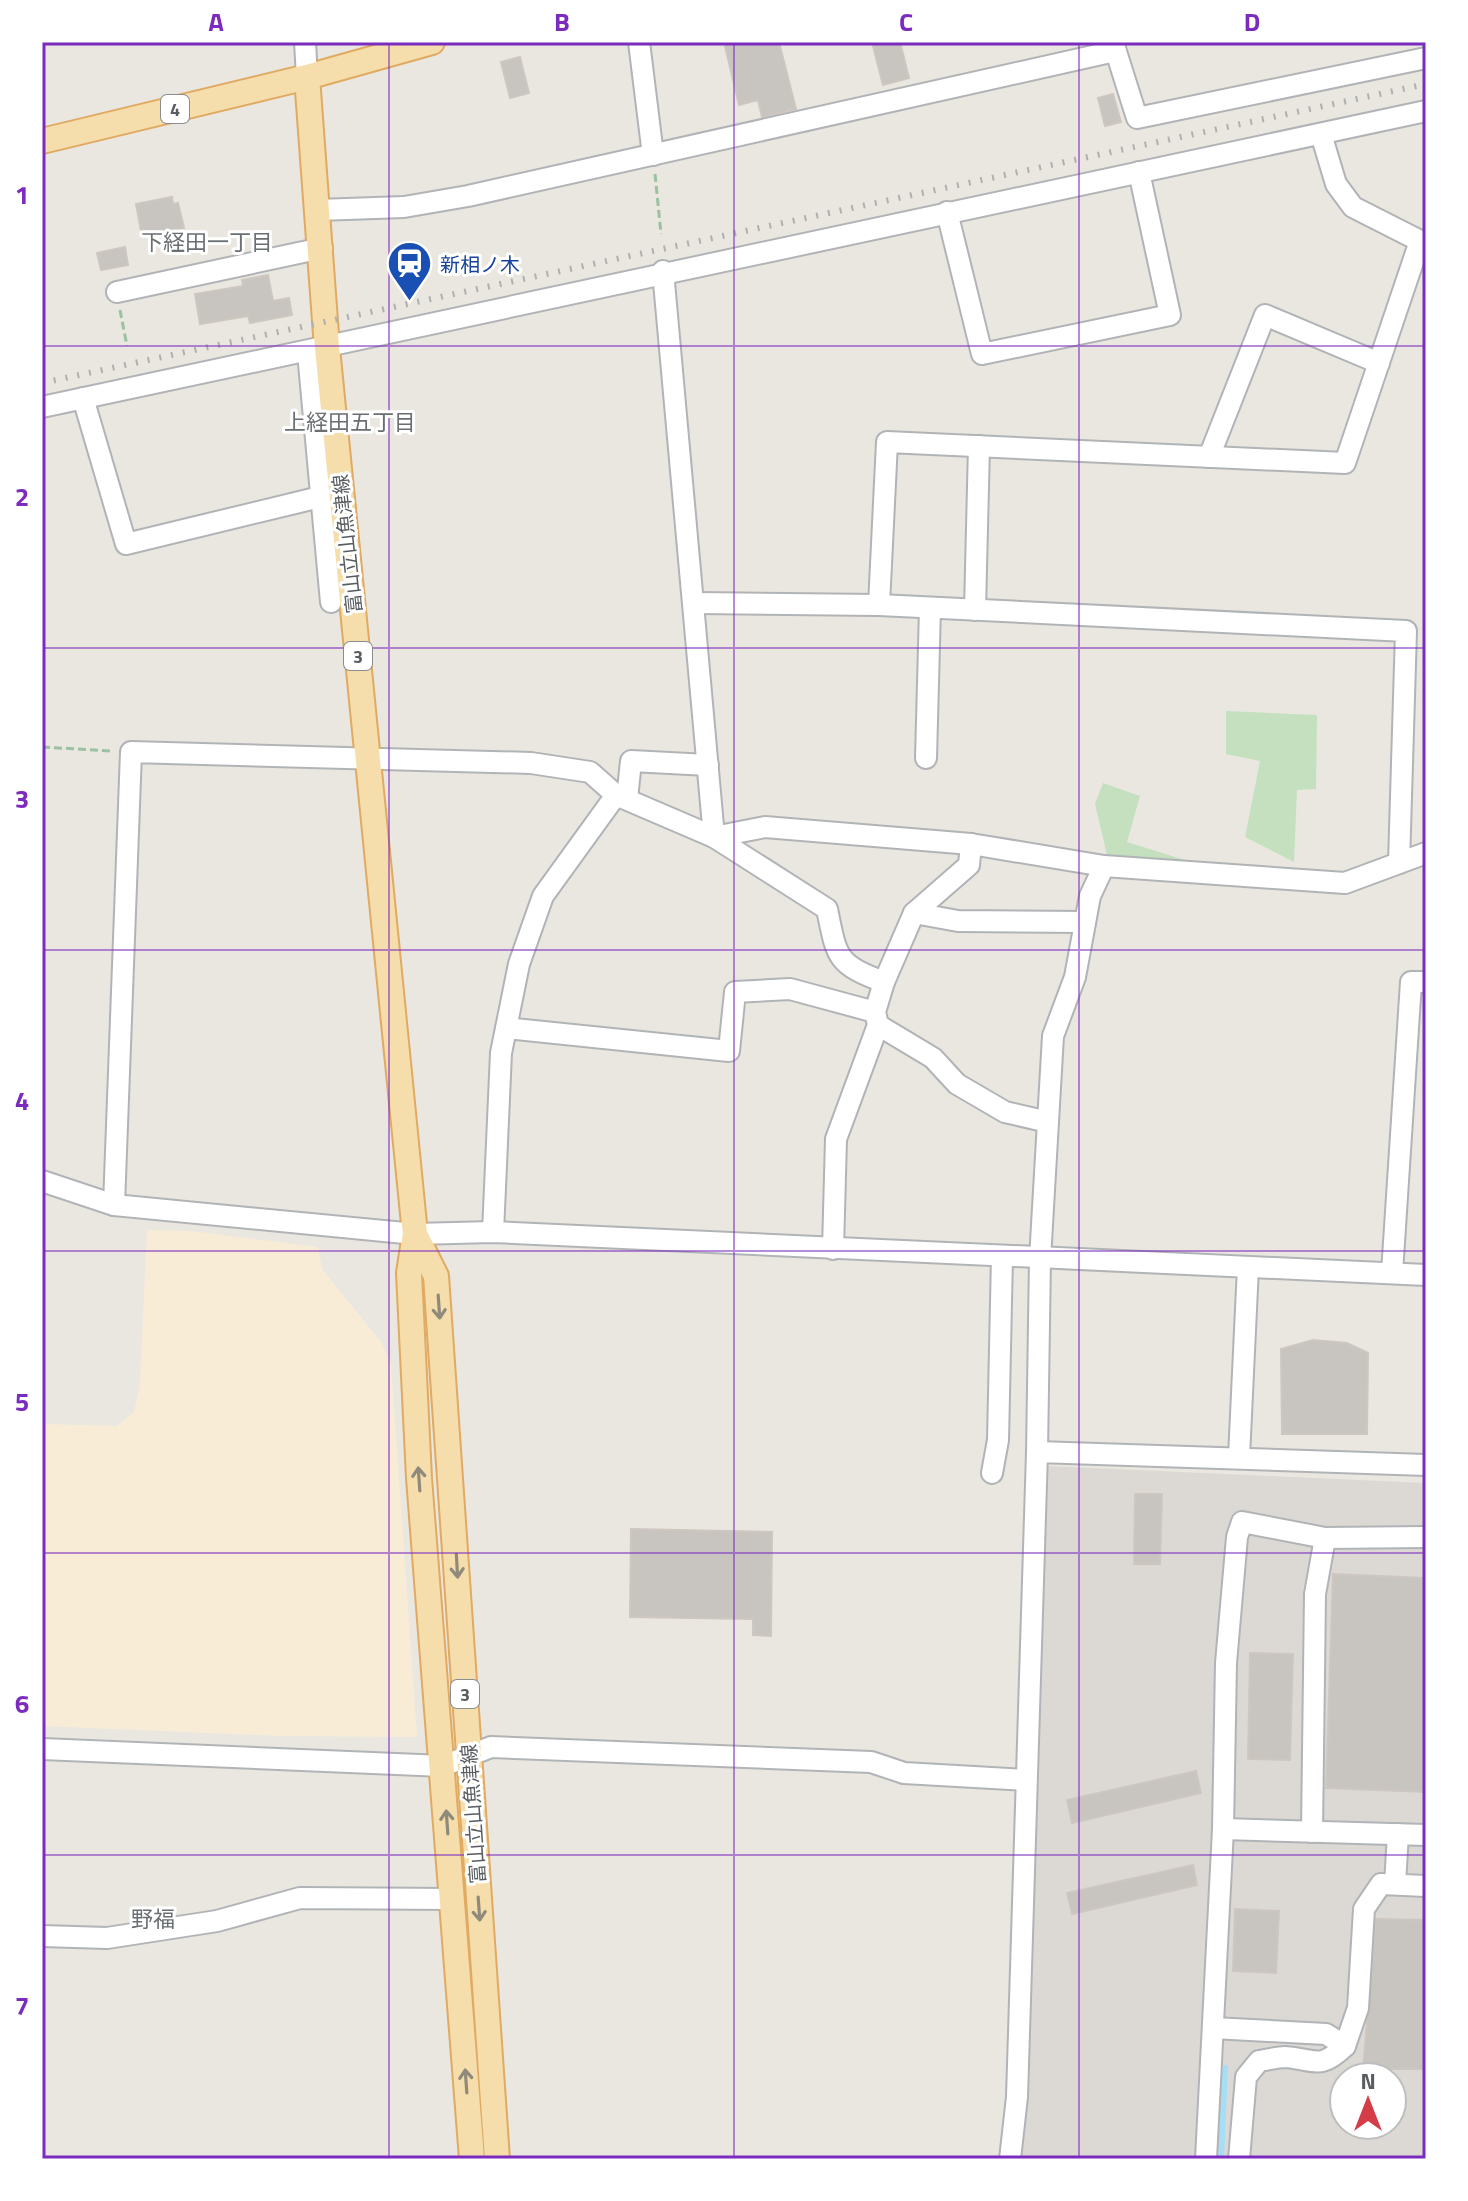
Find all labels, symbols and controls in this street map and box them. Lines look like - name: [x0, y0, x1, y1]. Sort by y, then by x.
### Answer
- text: A: [208, 2, 224, 41]
- text: B: [554, 2, 570, 41]
- text: C: [899, 2, 913, 41]
- text: D: [1244, 2, 1260, 41]
- road number: 4: [161, 95, 189, 123]
- text: 1: [15, 175, 29, 214]
- district label: 下経田一丁目: [141, 225, 273, 259]
- station icon: 新相ノ木: [385, 240, 433, 303]
- place label: 新相ノ木: [440, 249, 520, 280]
- district label: 上経田五丁目: [284, 405, 416, 439]
- street label: 富山立山魚津線: [324, 473, 370, 615]
- text: 2: [15, 477, 29, 516]
- road number: 3: [344, 642, 372, 670]
- text: 3: [15, 779, 29, 818]
- text: 4: [15, 1081, 29, 1120]
- one-way arrow: [432, 1293, 447, 1320]
- text: 5: [15, 1382, 29, 1421]
- one-way arrow: [411, 1466, 426, 1493]
- one-way arrow: [450, 1552, 465, 1579]
- road number: 3: [451, 1680, 479, 1708]
- text: 6: [15, 1684, 29, 1723]
- street label: 富山立山魚津線: [453, 1743, 493, 1885]
- one-way arrow: [439, 1809, 454, 1836]
- one-way arrow: [472, 1895, 487, 1922]
- district label: 野福: [131, 1902, 175, 1936]
- text: 7: [15, 1986, 29, 2025]
- north arrow: [1328, 2061, 1408, 2141]
- text: N: [1360, 2064, 1376, 2098]
- one-way arrow: [458, 2068, 473, 2095]

